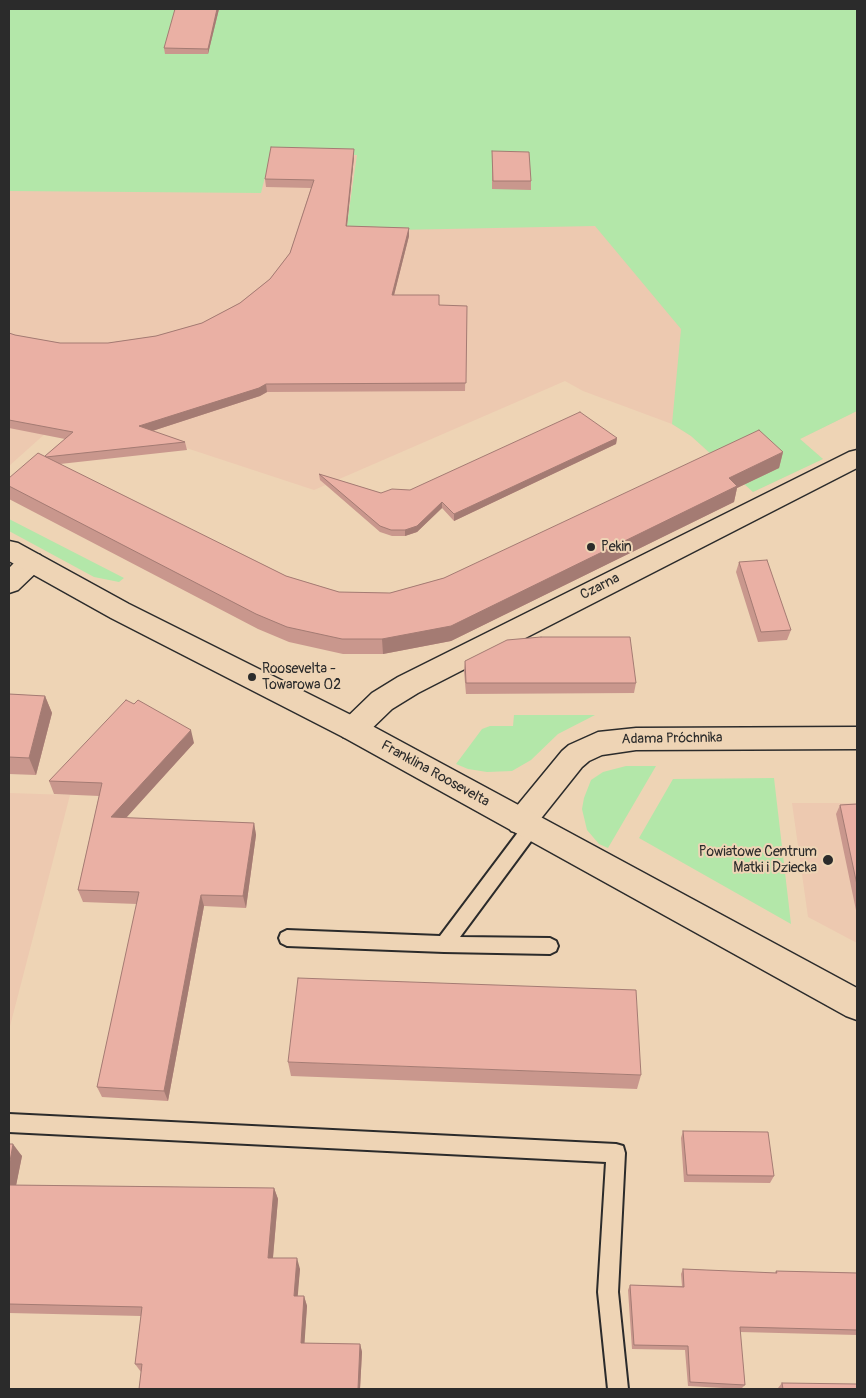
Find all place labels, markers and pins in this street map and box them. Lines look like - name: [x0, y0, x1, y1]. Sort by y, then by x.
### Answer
- place label: Pekin: [601, 539, 632, 555]
- marker: Pekin: [585, 541, 597, 553]
- place label: Roosevelta - Towarowa 02: [262, 661, 341, 694]
- marker: Roosevelta - Towarowa 02: [246, 671, 258, 683]
- place label: Powiatowe Centrum Matki i Dziecka: [699, 844, 817, 876]
- marker: Powiatowe Centrum Matki i Dziecka: [821, 853, 835, 867]

